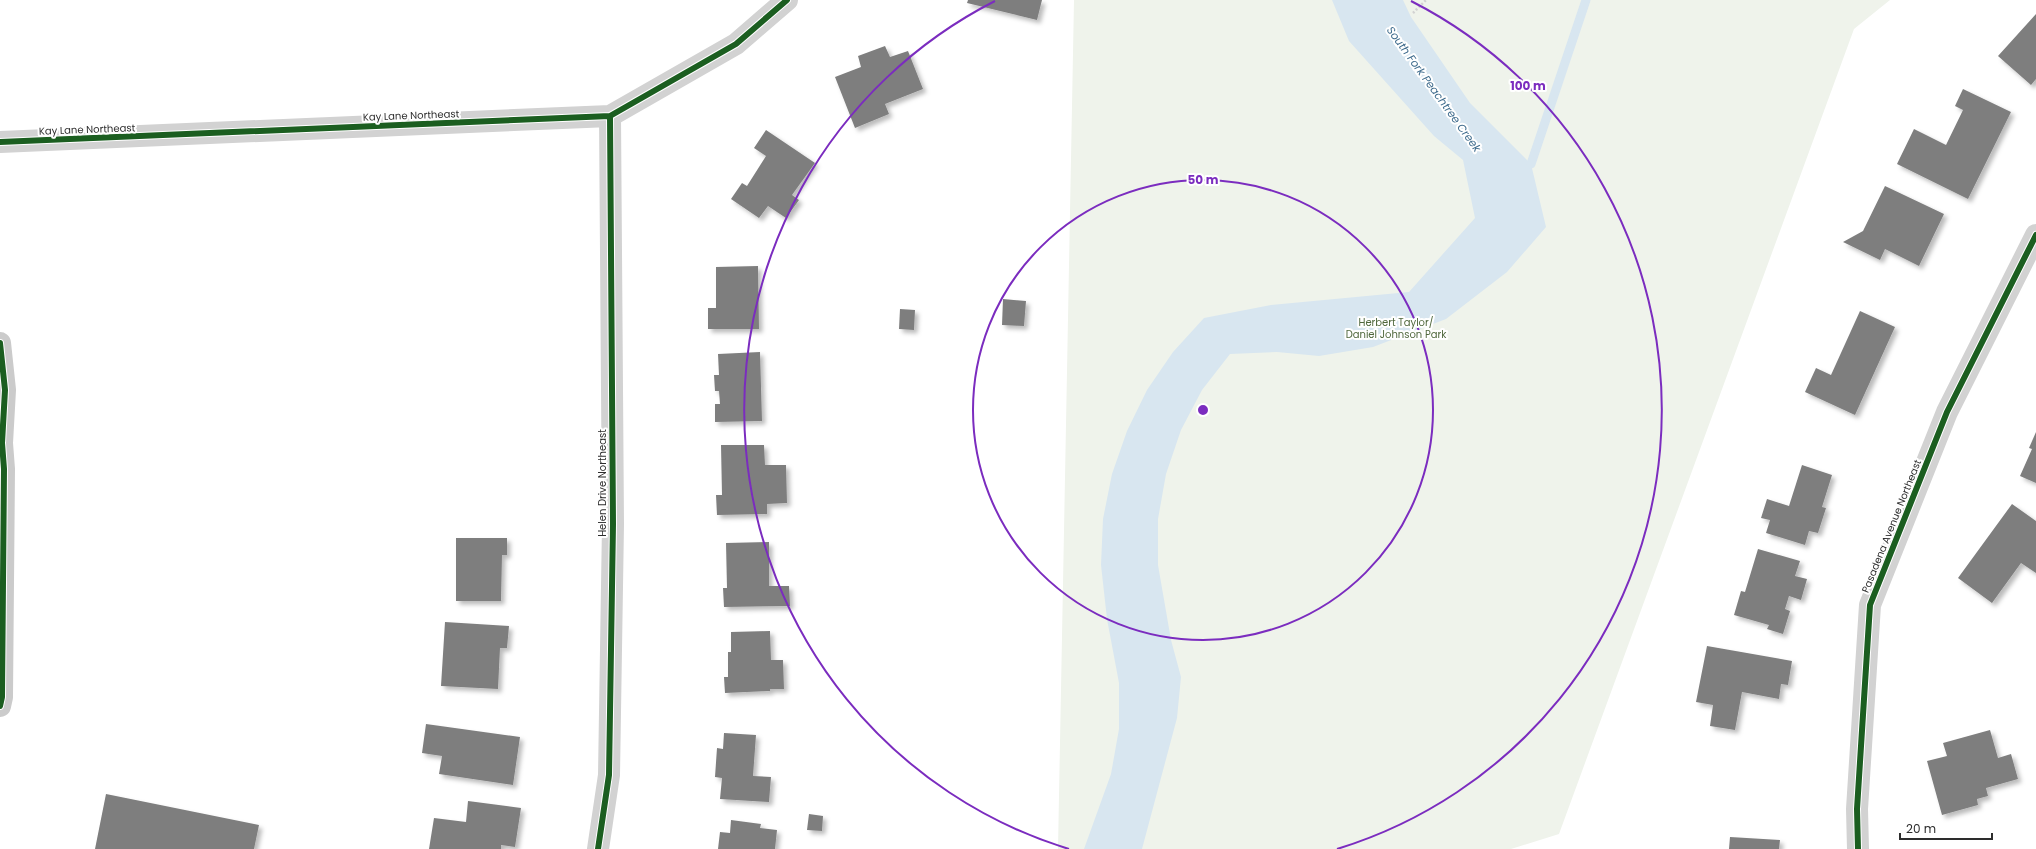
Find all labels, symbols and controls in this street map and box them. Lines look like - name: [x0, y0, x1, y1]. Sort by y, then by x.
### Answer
- water label: South Fork Peachtree Creek: [1383, 23, 1486, 156]
- text: 100 m: [1510, 77, 1546, 94]
- street label: Kay Lane Northeast: [363, 106, 460, 125]
- street label: Kay Lane Northeast: [39, 120, 136, 139]
- text: 50 m: [1188, 171, 1219, 188]
- park label: Herbert Taylor/ Daniel Johnson Park: [1346, 315, 1447, 342]
- centre of rings: [1196, 403, 1210, 417]
- street label: Helen Drive Northeast: [595, 429, 610, 537]
- street label: Pasadena Avenue Northeast: [1858, 457, 1925, 595]
- scale bar: [1900, 815, 1992, 841]
- text: 20 m: [1906, 820, 1936, 837]

